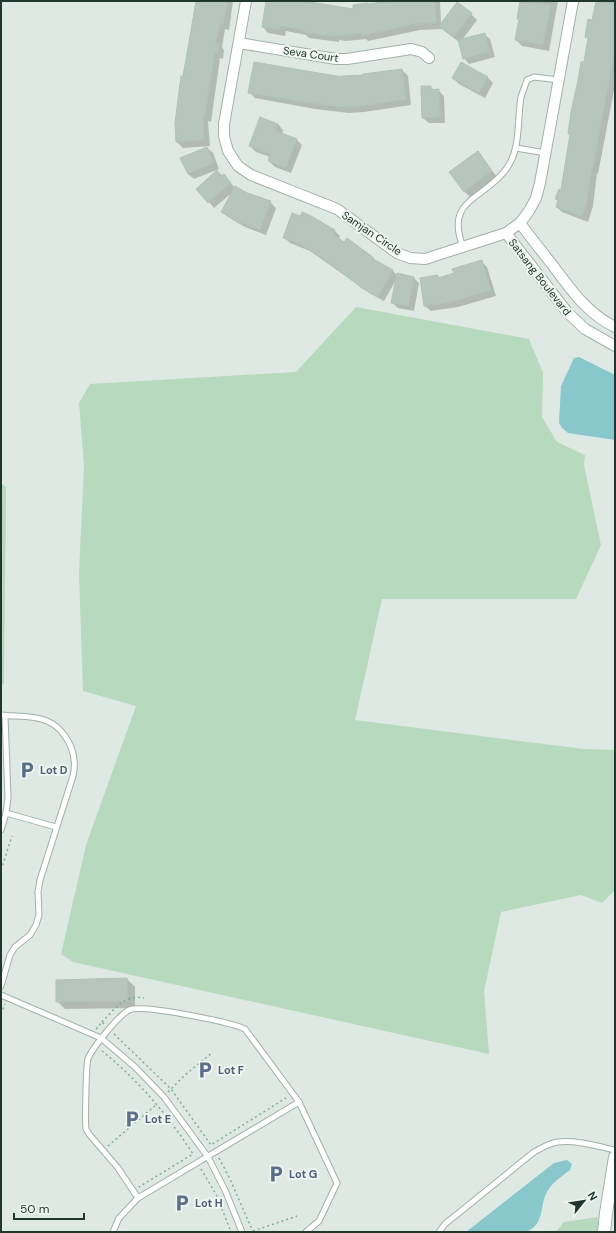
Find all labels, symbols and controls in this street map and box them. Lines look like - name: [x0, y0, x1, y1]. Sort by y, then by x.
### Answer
- street label: Seva Court: [282, 43, 340, 65]
- street label: Samjan Circle: [339, 208, 405, 258]
- street label: Satsang Boulevard: [506, 236, 574, 318]
- parking icon: Lot D: [17, 760, 37, 780]
- place label: Lot D: [40, 763, 68, 777]
- parking icon: Lot F: [195, 1060, 215, 1080]
- place label: Lot F: [218, 1063, 244, 1077]
- parking icon: Lot E: [122, 1109, 142, 1129]
- place label: Lot E: [145, 1112, 171, 1126]
- parking icon: Lot G: [266, 1164, 286, 1184]
- place label: Lot G: [289, 1167, 317, 1181]
- north arrow: [564, 1181, 604, 1221]
- text: N: [585, 1189, 601, 1203]
- parking icon: Lot H: [172, 1193, 192, 1213]
- scale bar: [14, 1195, 84, 1221]
- place label: Lot H: [195, 1196, 223, 1210]
- text: 50 m: [20, 1201, 49, 1217]

